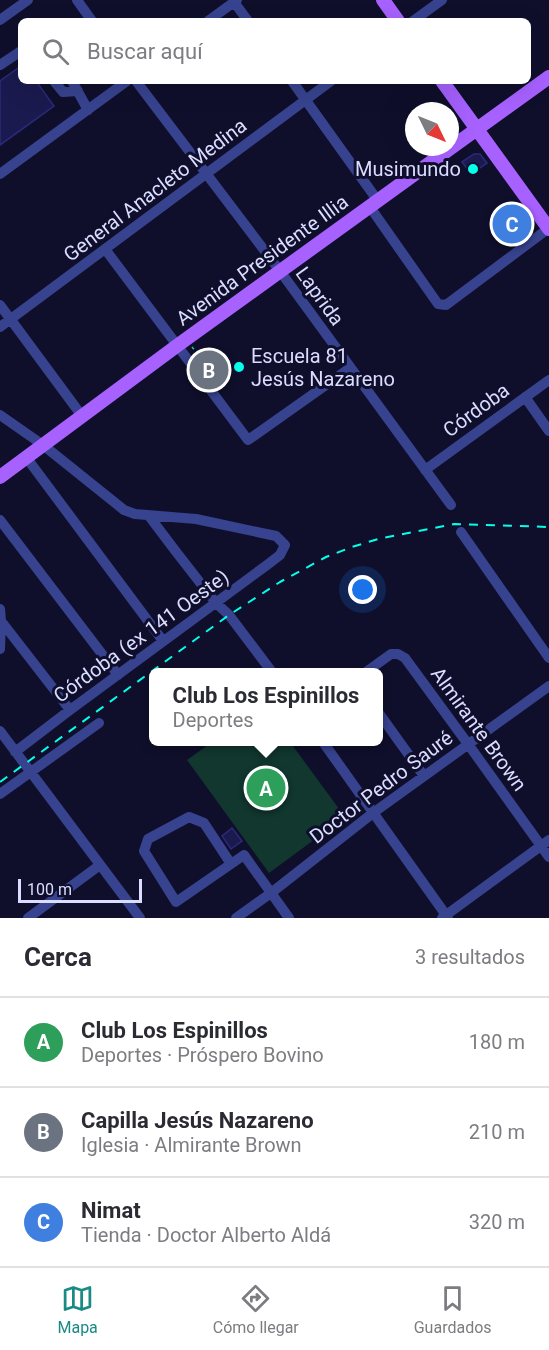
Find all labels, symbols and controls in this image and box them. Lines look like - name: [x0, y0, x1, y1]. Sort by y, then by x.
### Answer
- search box: [18, 18, 531, 84]
- icon: search: [39, 35, 72, 68]
- text: Buscar aquí: [87, 39, 203, 64]
- north arrow: [405, 102, 459, 156]
- street label: General Anacleto Medina: [59, 113, 251, 267]
- place label: Musimundo: [355, 157, 461, 181]
- marker: Musimundo: [466, 162, 480, 176]
- street label: Avenida Presidente Illia: [171, 190, 353, 330]
- pin: C: [492, 202, 532, 246]
- street label: Laprida: [291, 262, 349, 330]
- place label: Escuela 81 Jesús Nazareno: [251, 344, 395, 391]
- pin: B: [190, 348, 228, 392]
- marker: Escuela 81 Jesús Nazareno: [232, 360, 246, 374]
- street label: Córdoba: [438, 378, 514, 442]
- street label: Córdoba (ex 141 Oeste): [49, 564, 233, 708]
- your location: [348, 575, 377, 604]
- street label: Almirante Brown: [426, 662, 532, 796]
- popup: [149, 668, 383, 746]
- text: Club Los Espinillos: [173, 683, 359, 708]
- text: Deportes: [173, 708, 254, 732]
- street label: Doctor Pedro Sauré: [305, 725, 457, 849]
- pin: A: [246, 766, 286, 810]
- scale bar: [18, 876, 142, 904]
- text: 100 m: [27, 880, 72, 899]
- text: Cerca: [24, 942, 92, 972]
- text: 3 resultados: [415, 945, 525, 969]
- text: Club Los Espinillos: [81, 1018, 268, 1043]
- text: A: [37, 1030, 50, 1054]
- text: 180 m: [469, 1030, 525, 1054]
- text: Deportes · Próspero Bovino: [81, 1043, 324, 1067]
- text: Capilla Jesús Nazareno: [81, 1108, 314, 1133]
- text: B: [37, 1120, 50, 1144]
- text: 210 m: [469, 1120, 525, 1144]
- text: Iglesia · Almirante Brown: [81, 1133, 302, 1157]
- text: Nimat: [81, 1198, 141, 1223]
- text: C: [37, 1210, 50, 1234]
- text: 320 m: [469, 1210, 525, 1234]
- text: Tienda · Doctor Alberto Aldá: [81, 1223, 331, 1247]
- tab: Mapa: [57, 1282, 98, 1337]
- tab: Cómo llegar: [213, 1282, 299, 1337]
- tab: Guardados: [414, 1282, 492, 1337]

